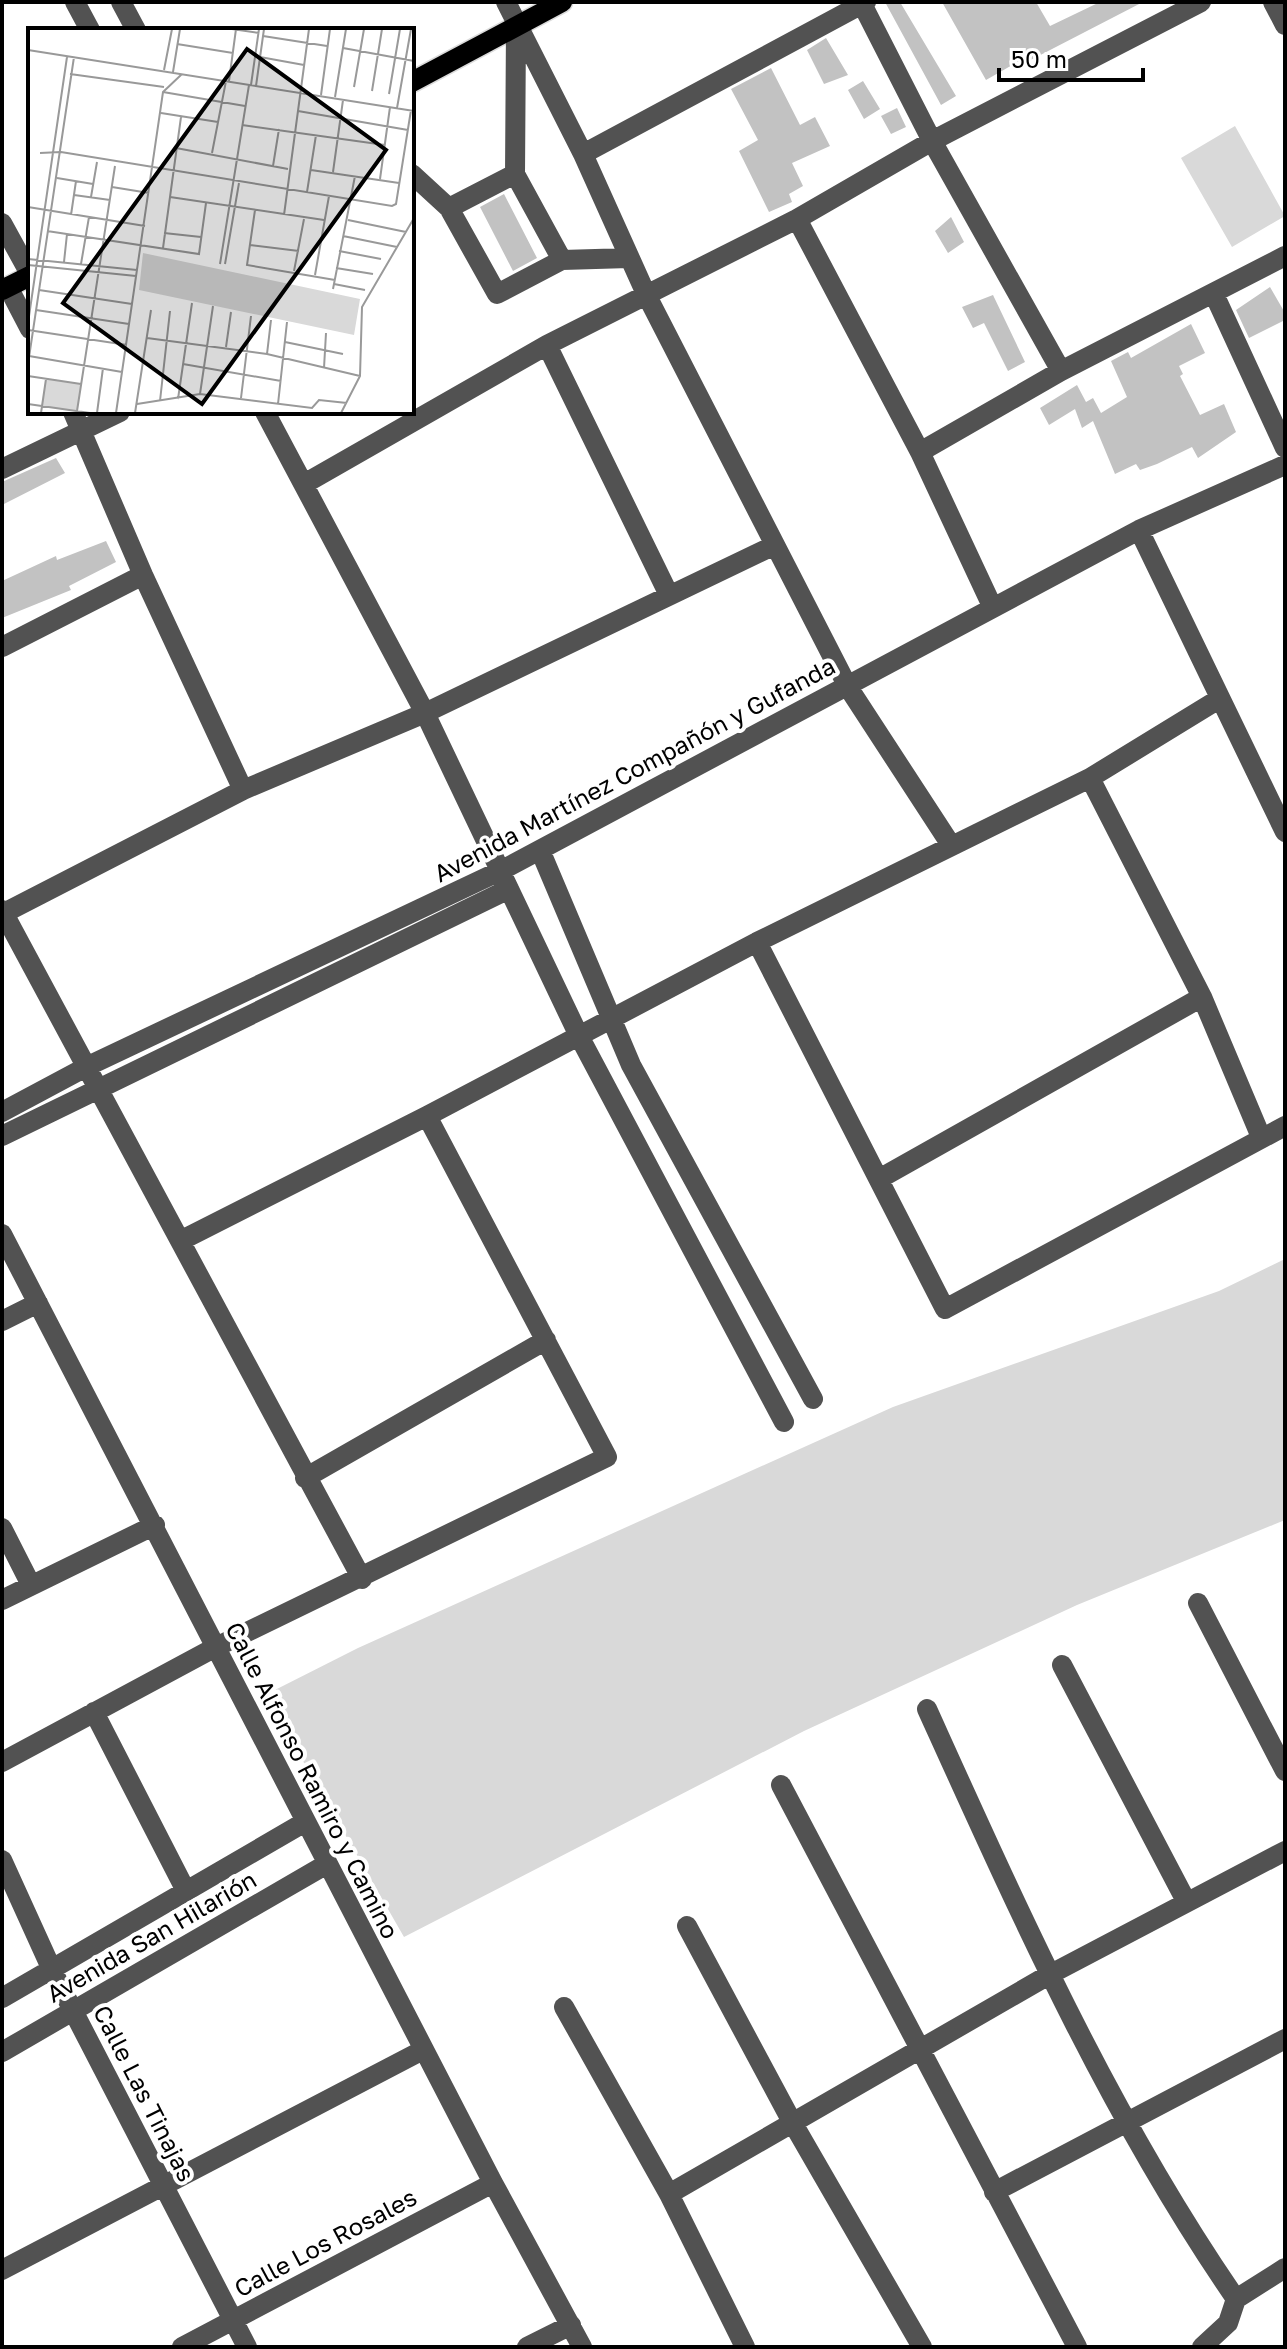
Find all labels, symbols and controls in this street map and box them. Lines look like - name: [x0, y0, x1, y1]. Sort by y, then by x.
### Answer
- inset map: [28, 28, 414, 414]
- scale bar: [999, 32, 1143, 82]
- text: 50 m: [1011, 44, 1067, 73]
- street label: Avenida Martínez Compañón y Gufanda: [429, 651, 839, 887]
- street label: Calle Alfonso Ramiro y Camino: [220, 1617, 406, 1943]
- street label: Avenida San Hilarión: [41, 1864, 261, 2008]
- street label: Calle Las Tinajas: [88, 2000, 202, 2186]
- street label: Calle Los Rosales: [229, 2182, 421, 2302]

